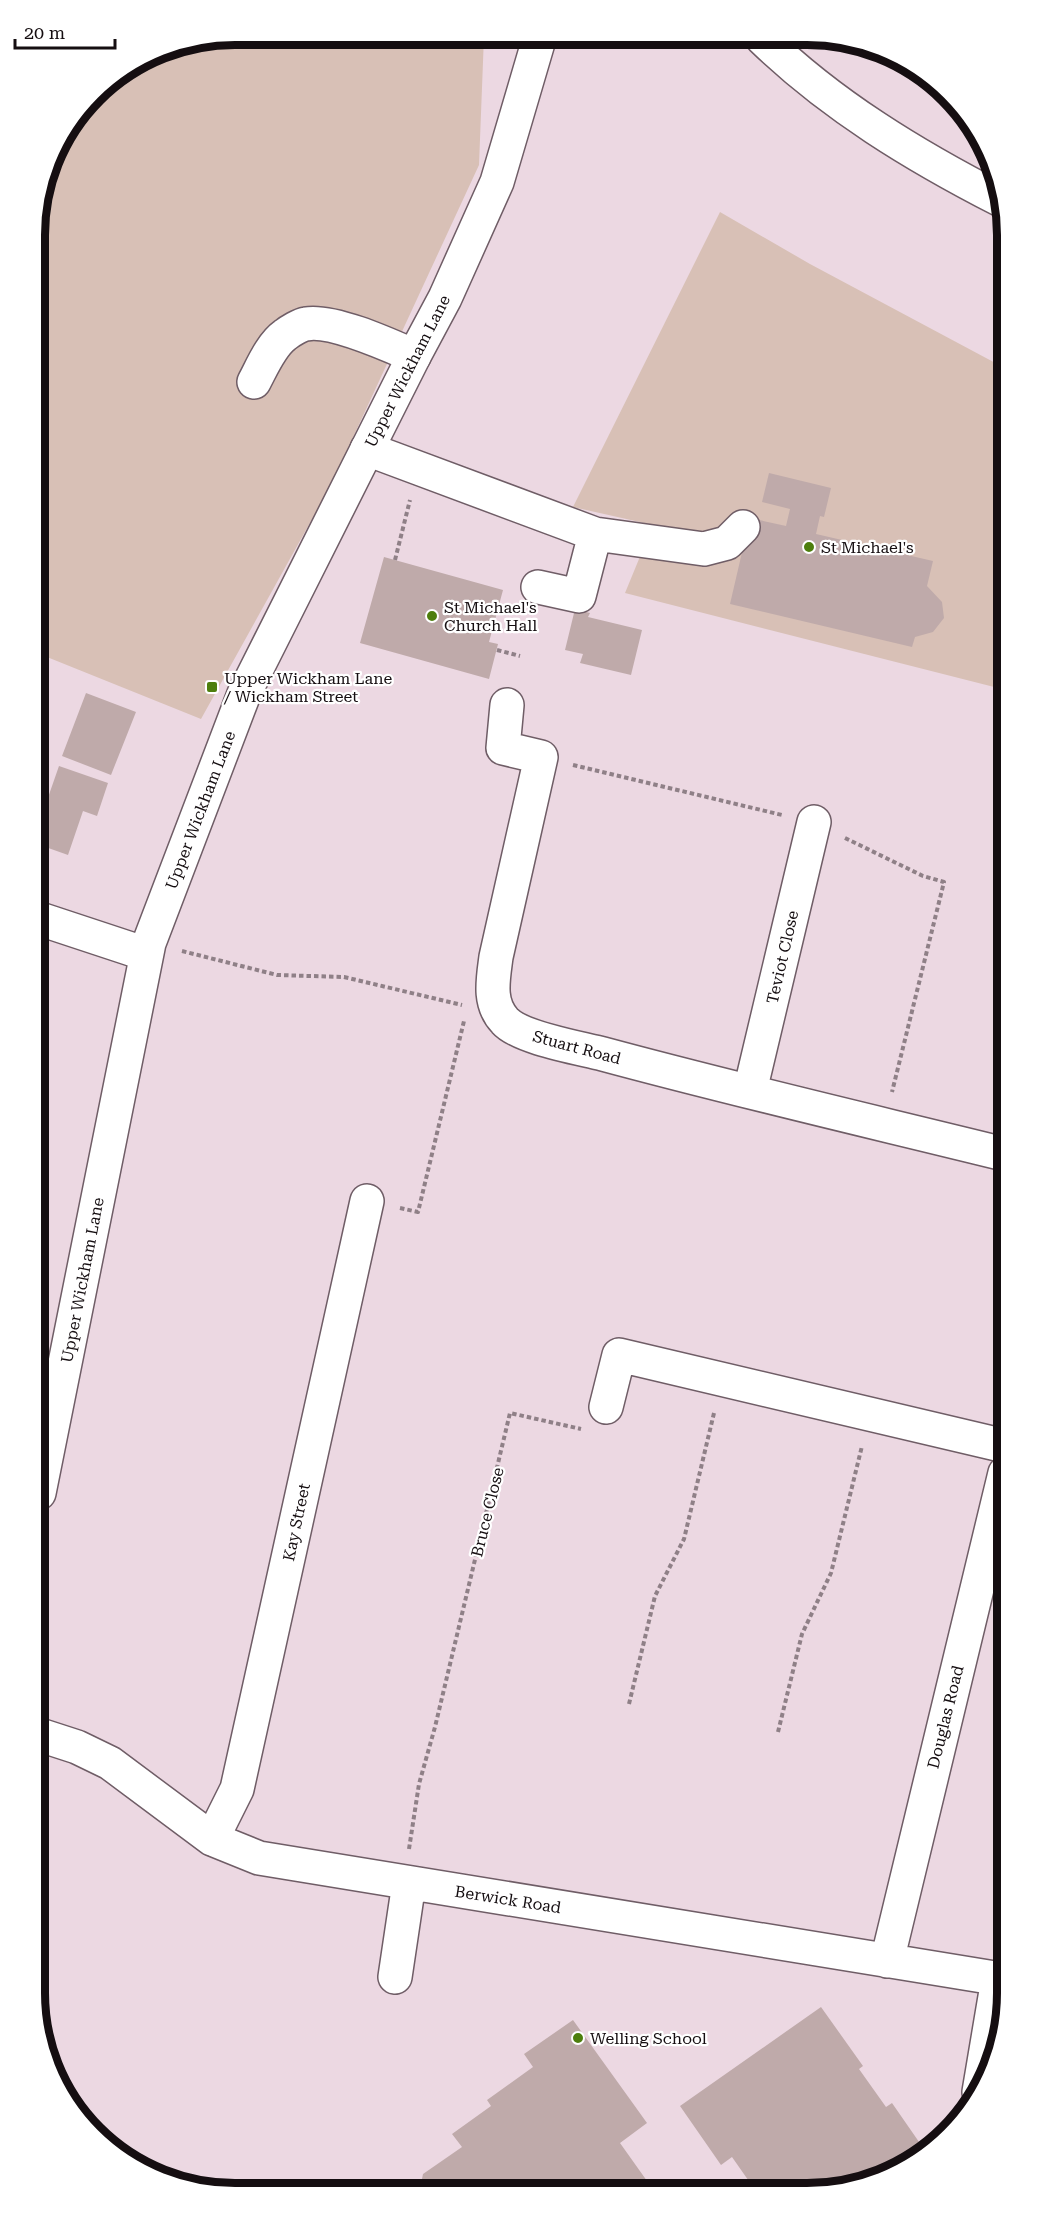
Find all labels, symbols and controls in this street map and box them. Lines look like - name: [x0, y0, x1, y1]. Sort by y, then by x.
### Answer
- scale bar: [15, 12, 116, 50]
- text: 20 m: [24, 22, 65, 43]
- street label: Upper Wickham Lane: [361, 292, 454, 451]
- place label: St Michael's: [821, 538, 914, 557]
- marker: St Michael's: [802, 540, 816, 554]
- place label: St Michael's Church Hall: [444, 598, 537, 635]
- marker: St Michael's Church Hall: [425, 609, 439, 623]
- place label: Upper Wickham Lane / Wickham Street: [223, 669, 393, 706]
- marker: Upper Wickham Lane / Wickham Street: [205, 680, 219, 694]
- street label: Upper Wickham Lane: [161, 728, 240, 892]
- street label: Teviot Close: [763, 908, 802, 1006]
- street label: Stuart Road: [531, 1027, 623, 1068]
- street label: Upper Wickham Lane: [57, 1195, 108, 1365]
- street label: Bruce Close: [467, 1465, 508, 1559]
- street label: Kay Street: [279, 1481, 314, 1563]
- street label: Douglas Road: [923, 1663, 968, 1771]
- street label: Berwick Road: [453, 1882, 562, 1917]
- place label: Welling School: [590, 2029, 707, 2048]
- marker: Welling School: [571, 2031, 585, 2045]

